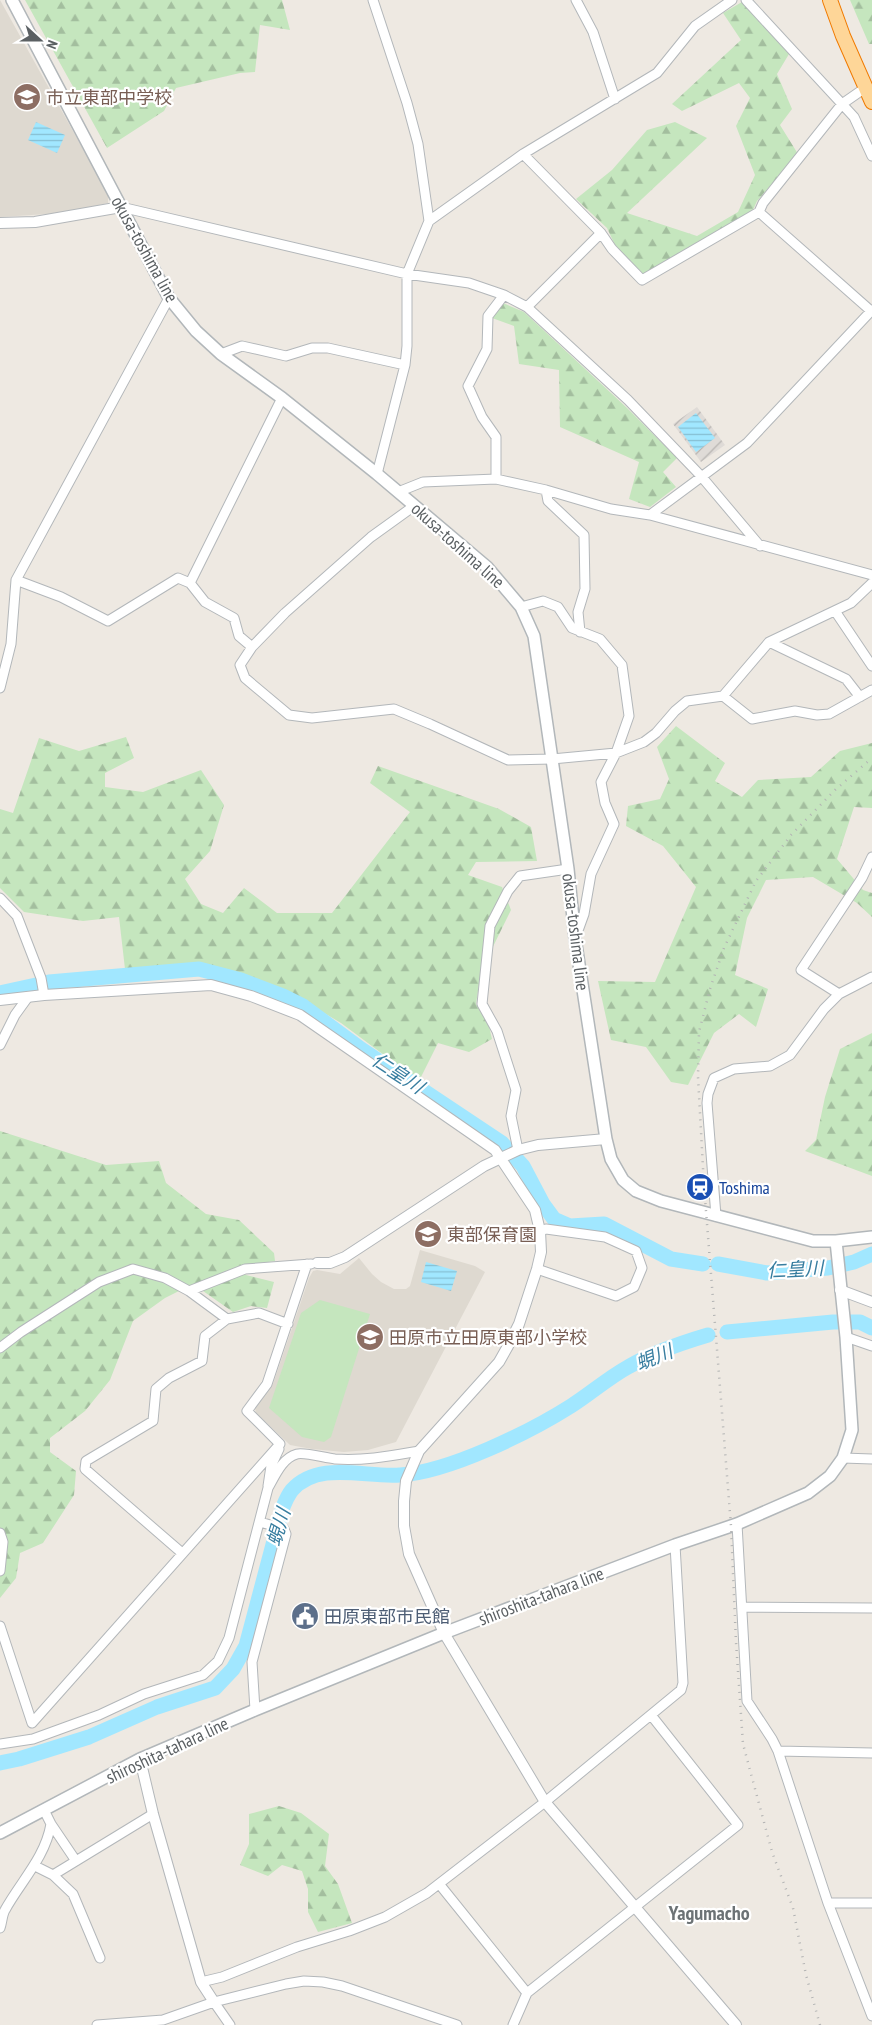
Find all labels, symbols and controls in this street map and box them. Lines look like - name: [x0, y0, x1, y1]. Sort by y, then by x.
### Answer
- north arrow: [15, 15, 65, 65]
- text: N: [42, 38, 62, 51]
- school or university icon: 市立東部中学校: [12, 82, 42, 112]
- place label: 市立東部中学校: [46, 86, 172, 109]
- street label: okusa-toshima line: [106, 192, 184, 306]
- street label: okusa-toshima line: [407, 497, 509, 593]
- street label: okusa-toshima line: [557, 872, 595, 992]
- water label: 仁皇川: [368, 1047, 430, 1100]
- station icon: Toshima: [685, 1172, 715, 1202]
- place label: Toshima: [719, 1176, 770, 1199]
- school or university icon: 東部保育園: [413, 1219, 443, 1249]
- place label: 東部保育園: [447, 1223, 537, 1246]
- water label: 仁皇川: [766, 1255, 826, 1282]
- school or university icon: 田原市立田原東部小学校: [355, 1322, 385, 1352]
- place label: 田原市立田原東部小学校: [389, 1326, 587, 1349]
- water label: 蜆川: [632, 1338, 678, 1375]
- water label: 蜆川: [261, 1503, 296, 1549]
- street label: shiroshita-tahara line: [475, 1562, 607, 1630]
- public building icon: 田原東部市民館: [290, 1601, 320, 1631]
- place label: 田原東部市民館: [324, 1605, 450, 1628]
- street label: shiroshita-tahara line: [102, 1712, 232, 1788]
- district label: Yagumacho: [667, 1900, 750, 1926]

